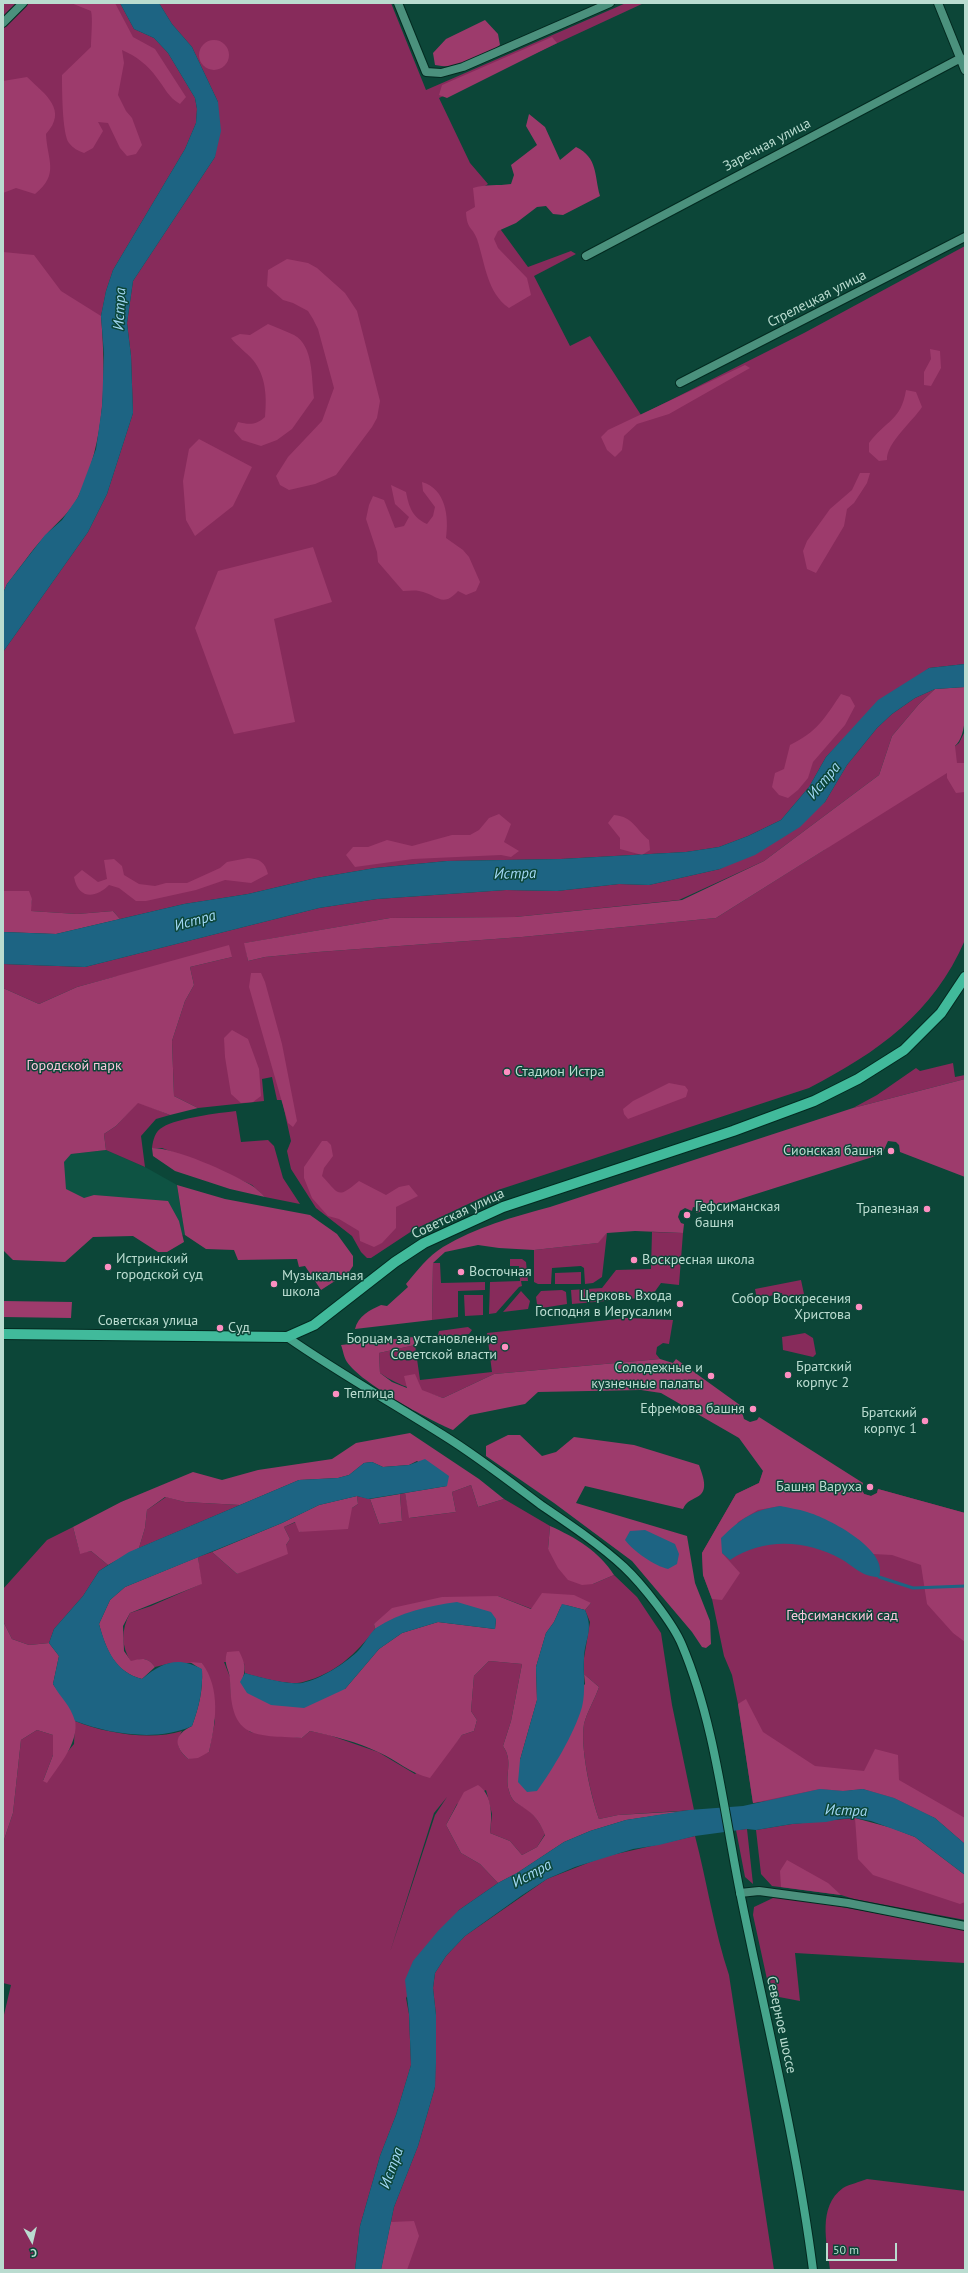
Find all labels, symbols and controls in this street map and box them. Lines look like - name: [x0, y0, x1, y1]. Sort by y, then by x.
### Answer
- street label: Заречная улица: [720, 115, 814, 175]
- street label: Стрелецкая улица: [765, 267, 869, 331]
- water label: Истра: [110, 287, 130, 331]
- water label: Истра: [803, 759, 845, 803]
- water label: Истра: [494, 865, 536, 883]
- water label: Истра: [172, 907, 218, 935]
- park label: Городской парк: [26, 1058, 122, 1074]
- place label: Стадион Истра: [515, 1064, 604, 1080]
- marker: Стадион Истра: [502, 1067, 512, 1077]
- place label: Сионская башня: [783, 1143, 883, 1159]
- marker: Сионская башня: [886, 1146, 896, 1156]
- street label: Советская улица: [409, 1185, 507, 1243]
- place label: Гефсиманская башня: [695, 1199, 780, 1232]
- place label: Трапезная: [856, 1201, 919, 1217]
- marker: Трапезная: [922, 1204, 932, 1214]
- marker: Гефсиманская башня: [682, 1210, 692, 1220]
- place label: Истринский городской суд: [116, 1251, 203, 1284]
- place label: Воскресная школа: [642, 1252, 755, 1268]
- marker: Воскресная школа: [629, 1255, 639, 1265]
- marker: Истринский городской суд: [103, 1262, 113, 1272]
- place label: Восточная: [469, 1264, 532, 1280]
- marker: Восточная: [456, 1267, 466, 1277]
- place label: Музыкальная школа: [282, 1268, 363, 1300]
- marker: Музыкальная школа: [269, 1279, 279, 1289]
- place label: Церковь Входа Господня в Иерусалим: [535, 1288, 672, 1320]
- place label: Собор Воскресения Христова: [731, 1291, 851, 1324]
- marker: Церковь Входа Господня в Иерусалим: [675, 1299, 685, 1309]
- marker: Собор Воскресения Христова: [854, 1302, 864, 1312]
- street label: Советская улица: [98, 1313, 198, 1329]
- place label: Суд: [228, 1320, 250, 1336]
- marker: Суд: [215, 1323, 225, 1333]
- place label: Борцам за установление Советской власти: [346, 1331, 497, 1364]
- marker: Борцам за установление Советской власти: [500, 1342, 510, 1352]
- place label: Братский корпус 2: [796, 1359, 852, 1392]
- place label: Солодежные и кузнечные палаты: [591, 1360, 703, 1392]
- marker: Братский корпус 2: [783, 1370, 793, 1380]
- marker: Солодежные и кузнечные палаты: [706, 1371, 716, 1381]
- place label: Теплица: [344, 1386, 394, 1402]
- marker: Теплица: [331, 1389, 341, 1399]
- place label: Ефремова башня: [640, 1401, 745, 1417]
- marker: Ефремова башня: [748, 1404, 758, 1414]
- place label: Братский корпус 1: [861, 1405, 917, 1438]
- marker: Братский корпус 1: [920, 1416, 930, 1426]
- place label: Башня Варуха: [776, 1479, 862, 1495]
- marker: Башня Варуха: [865, 1482, 875, 1492]
- park label: Гефсиманский сад: [786, 1608, 898, 1624]
- water label: Истра: [825, 1801, 867, 1821]
- water label: Истра: [509, 1856, 555, 1892]
- street label: Северное шоссе: [762, 1975, 800, 2075]
- water label: Истра: [376, 2145, 408, 2191]
- north arrow: [12, 2221, 52, 2261]
- scale bar: [828, 2235, 899, 2261]
- text: 50 m: [833, 2242, 859, 2257]
- text: С: [30, 2246, 38, 2260]

